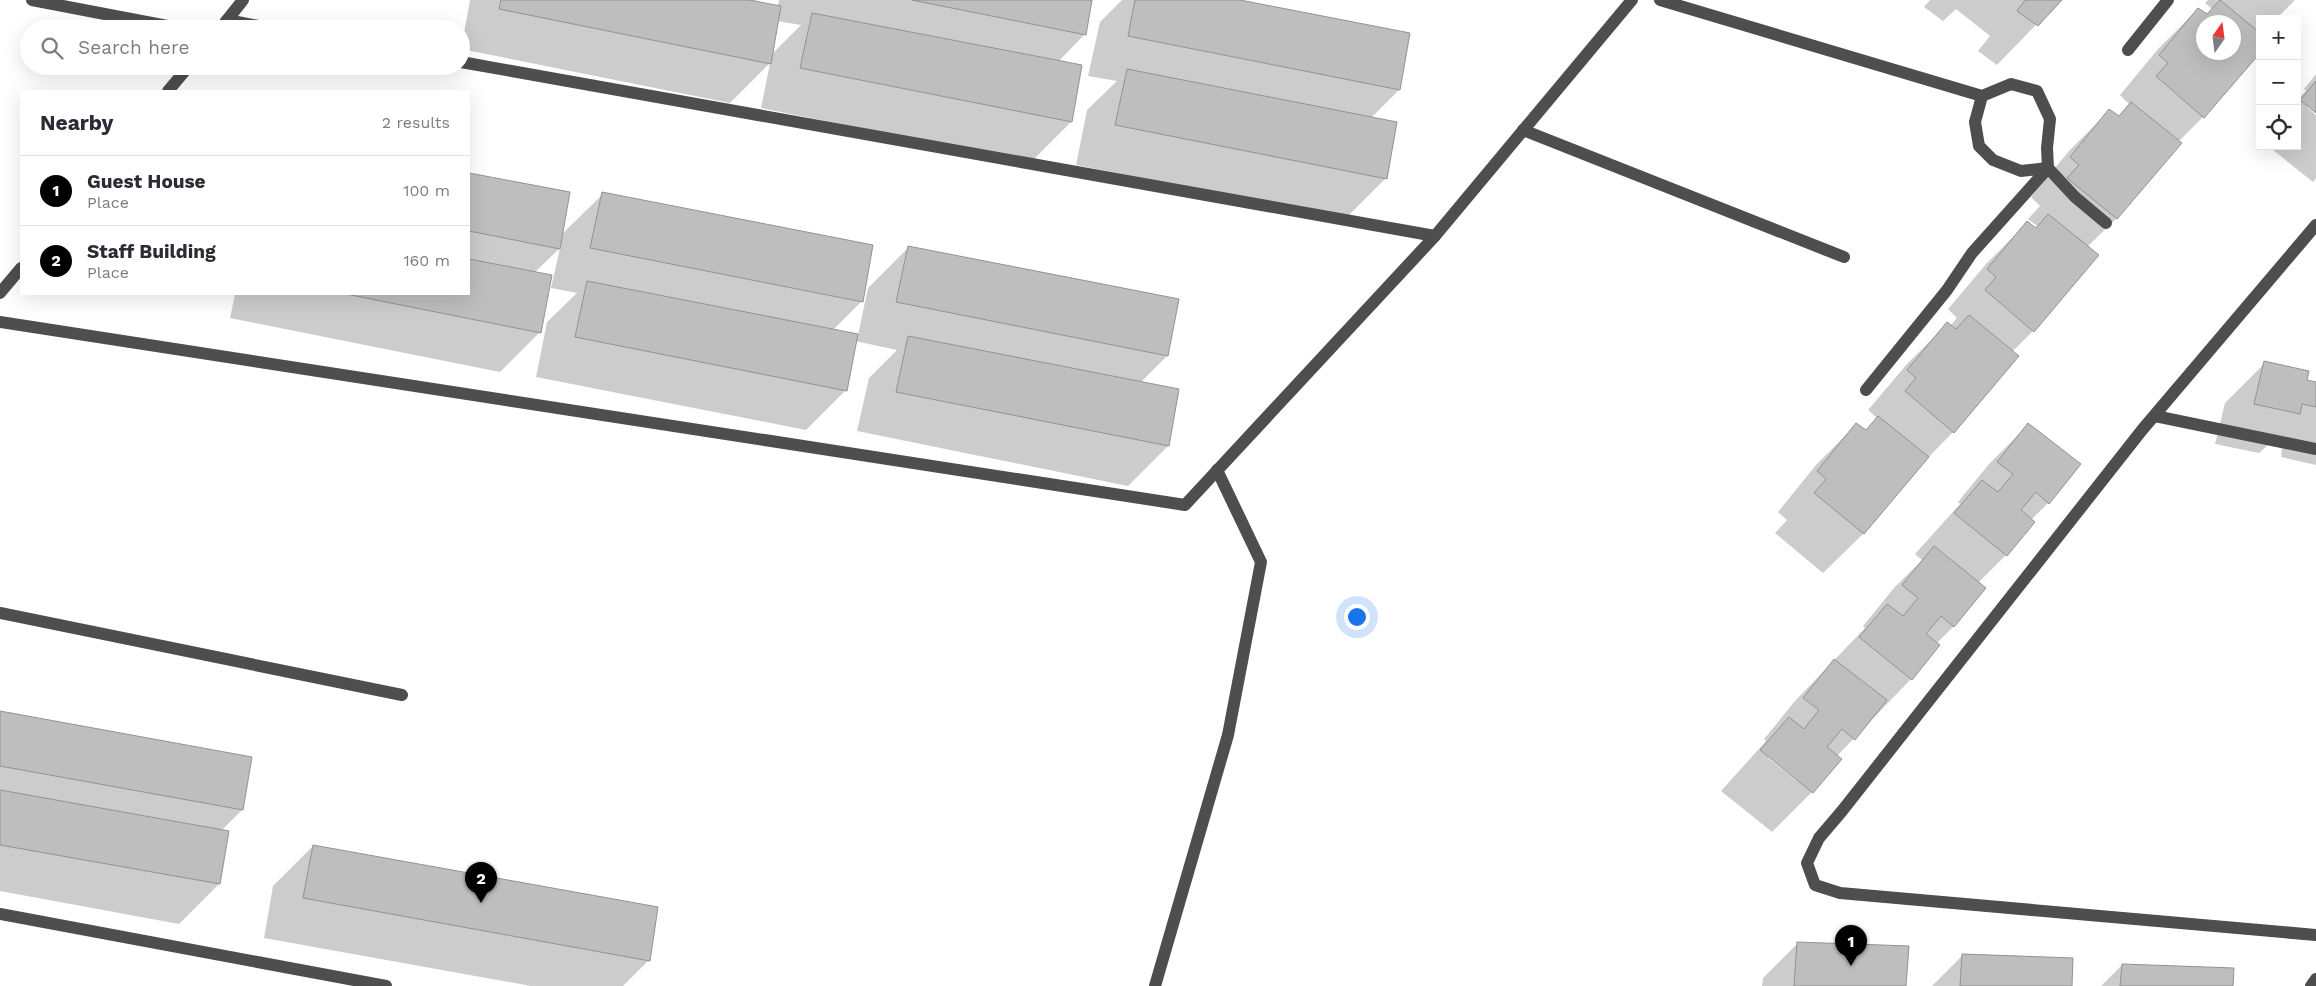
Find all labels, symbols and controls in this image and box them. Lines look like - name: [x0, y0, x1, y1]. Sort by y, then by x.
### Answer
- north arrow: [2196, 15, 2241, 60]
- map controls: [2256, 15, 2301, 150]
- button: +: [2256, 15, 2301, 60]
- search box: [20, 20, 470, 75]
- icon: search: [38, 34, 66, 62]
- text: Search here: [78, 36, 189, 59]
- button: −: [2256, 60, 2301, 105]
- button: locate: [2256, 105, 2301, 150]
- text: Nearby: [40, 110, 113, 135]
- text: 2 results: [382, 113, 450, 132]
- text: Guest House: [87, 170, 206, 193]
- text: 1: [53, 181, 59, 200]
- text: 100 m: [403, 181, 450, 200]
- text: Place: [87, 193, 129, 212]
- text: Staff Building: [87, 240, 216, 263]
- text: 2: [51, 251, 61, 270]
- text: 160 m: [403, 251, 450, 270]
- text: Place: [87, 263, 129, 282]
- your location: [1344, 604, 1370, 630]
- pin: 2: [465, 862, 497, 903]
- pin: 1: [1835, 925, 1867, 966]

